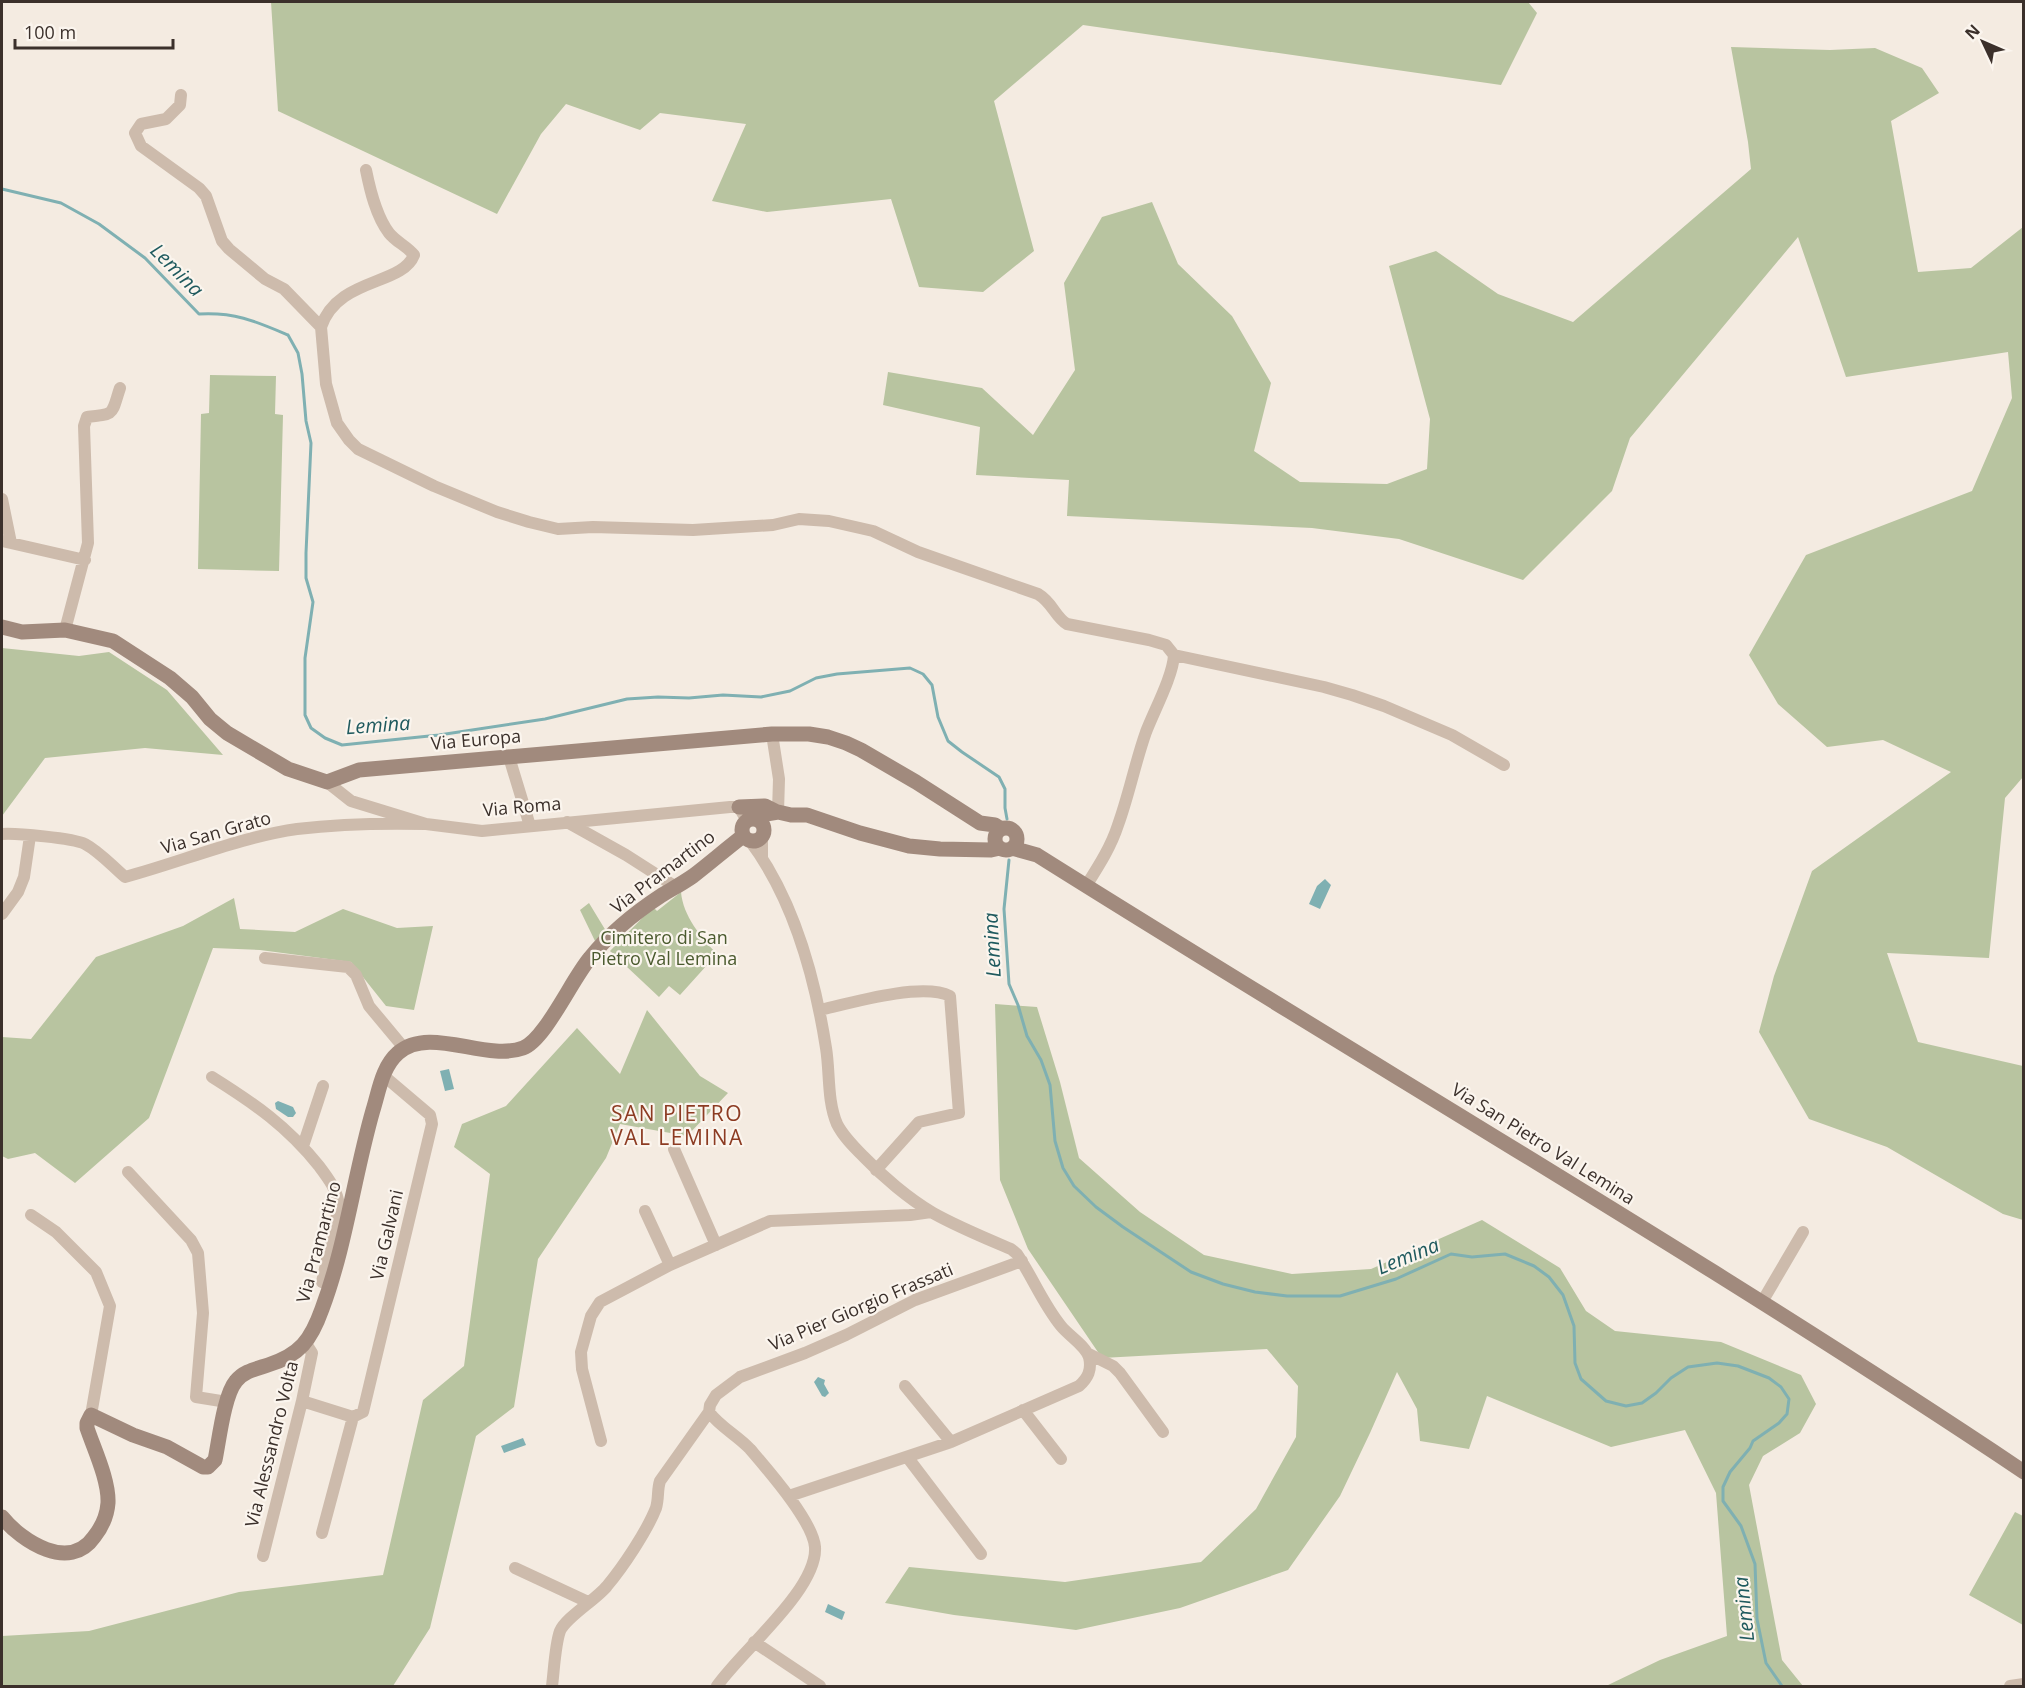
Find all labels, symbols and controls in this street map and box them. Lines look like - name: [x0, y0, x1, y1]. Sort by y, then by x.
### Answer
- scale bar: [15, 12, 172, 50]
- north arrow: [1953, 12, 2013, 72]
- text: N: [1960, 19, 1985, 44]
- text: 100 m: [24, 20, 76, 44]
- water label: Lemina: [145, 237, 210, 302]
- water label: Lemina: [345, 709, 411, 740]
- street label: Via Europa: [430, 723, 522, 755]
- street label: Via Roma: [482, 791, 562, 821]
- street label: Via San Grato: [158, 805, 273, 859]
- street label: Via Pramartino: [605, 824, 720, 918]
- water label: Lemina: [976, 912, 1007, 978]
- park label: Cimitero di San Pietro Val Lemina: [591, 925, 737, 970]
- street label: Via San Pietro Val Lemina: [1447, 1077, 1640, 1210]
- district label: SAN PIETRO VAL LEMINA: [610, 1099, 744, 1151]
- street label: Via Pramartino: [290, 1178, 346, 1305]
- street label: Via Galvani: [364, 1187, 408, 1282]
- water label: Lemina: [1373, 1231, 1443, 1280]
- street label: Via Pier Giorgio Frassati: [765, 1256, 956, 1356]
- street label: Via Alessandro Volta: [239, 1358, 303, 1529]
- water label: Lemina: [1727, 1575, 1760, 1643]

